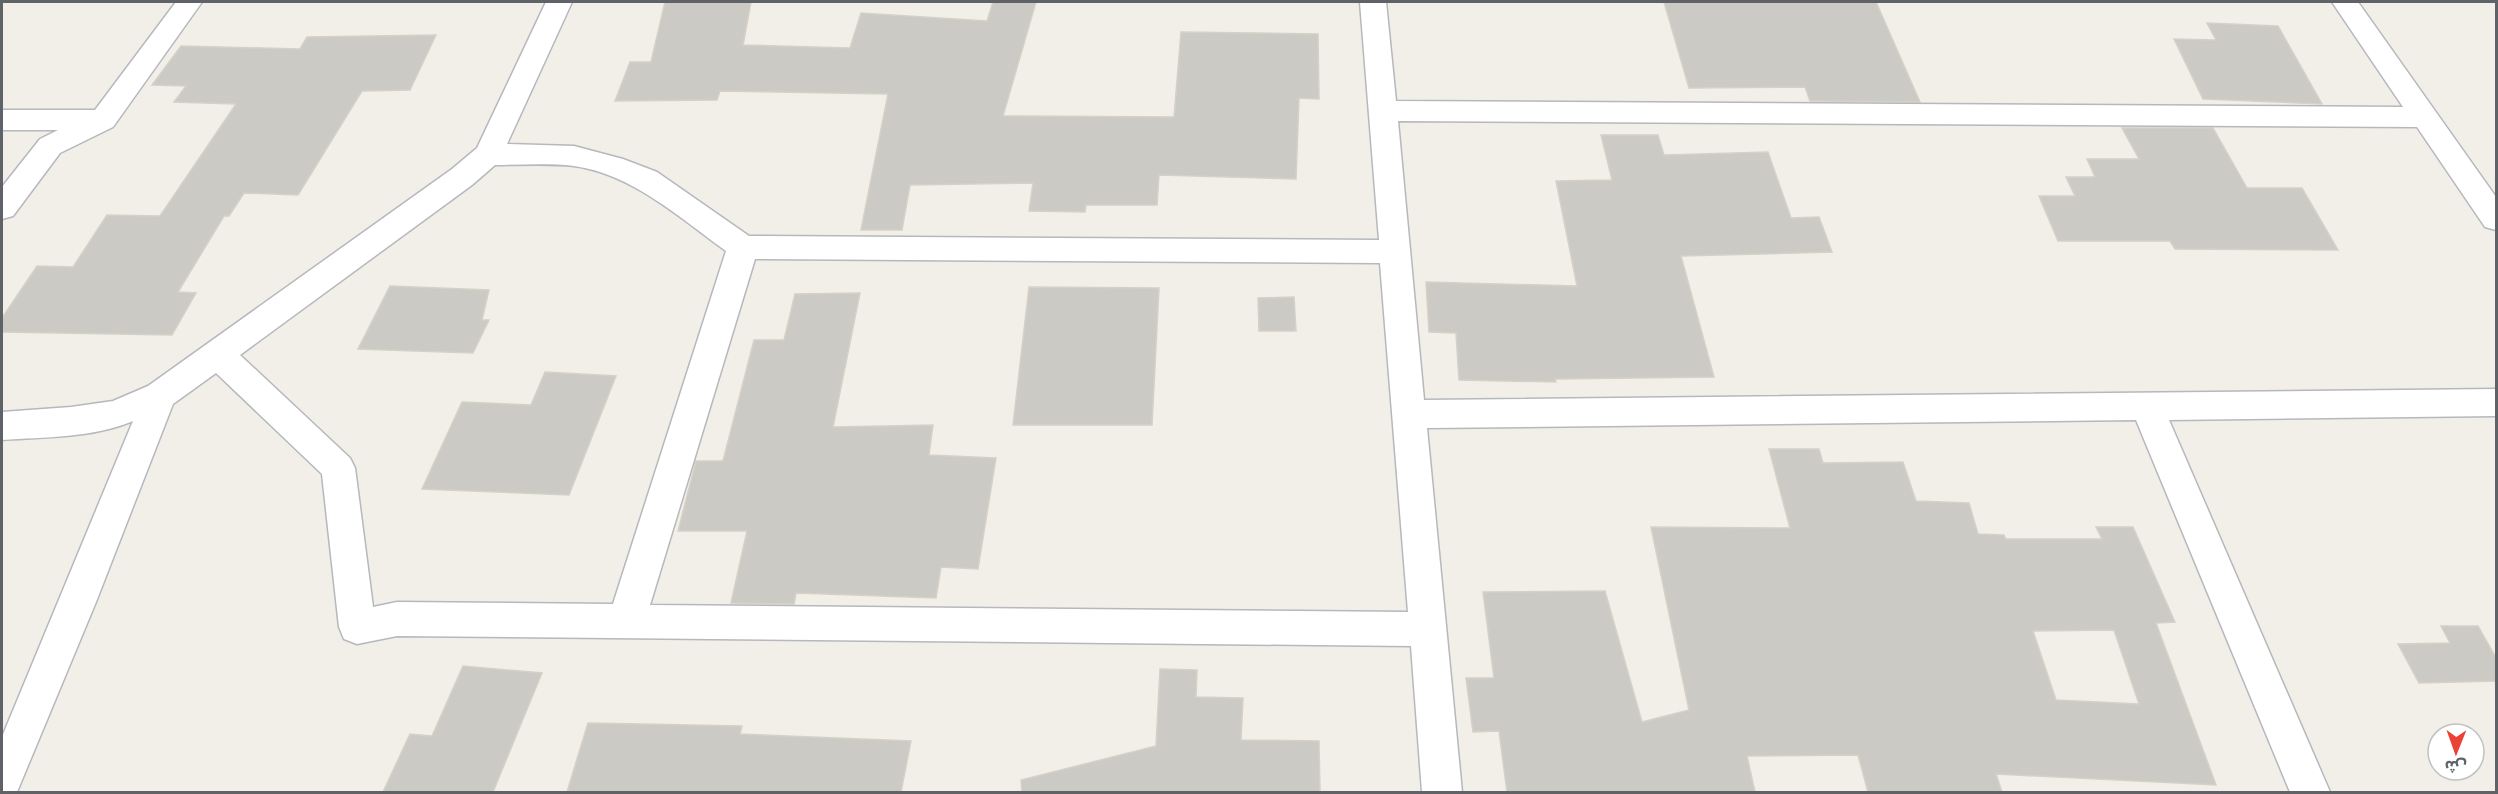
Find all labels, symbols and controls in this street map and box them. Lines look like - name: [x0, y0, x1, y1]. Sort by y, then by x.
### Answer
- north arrow: [2426, 722, 2486, 782]
- text: ش: [2445, 757, 2467, 777]

